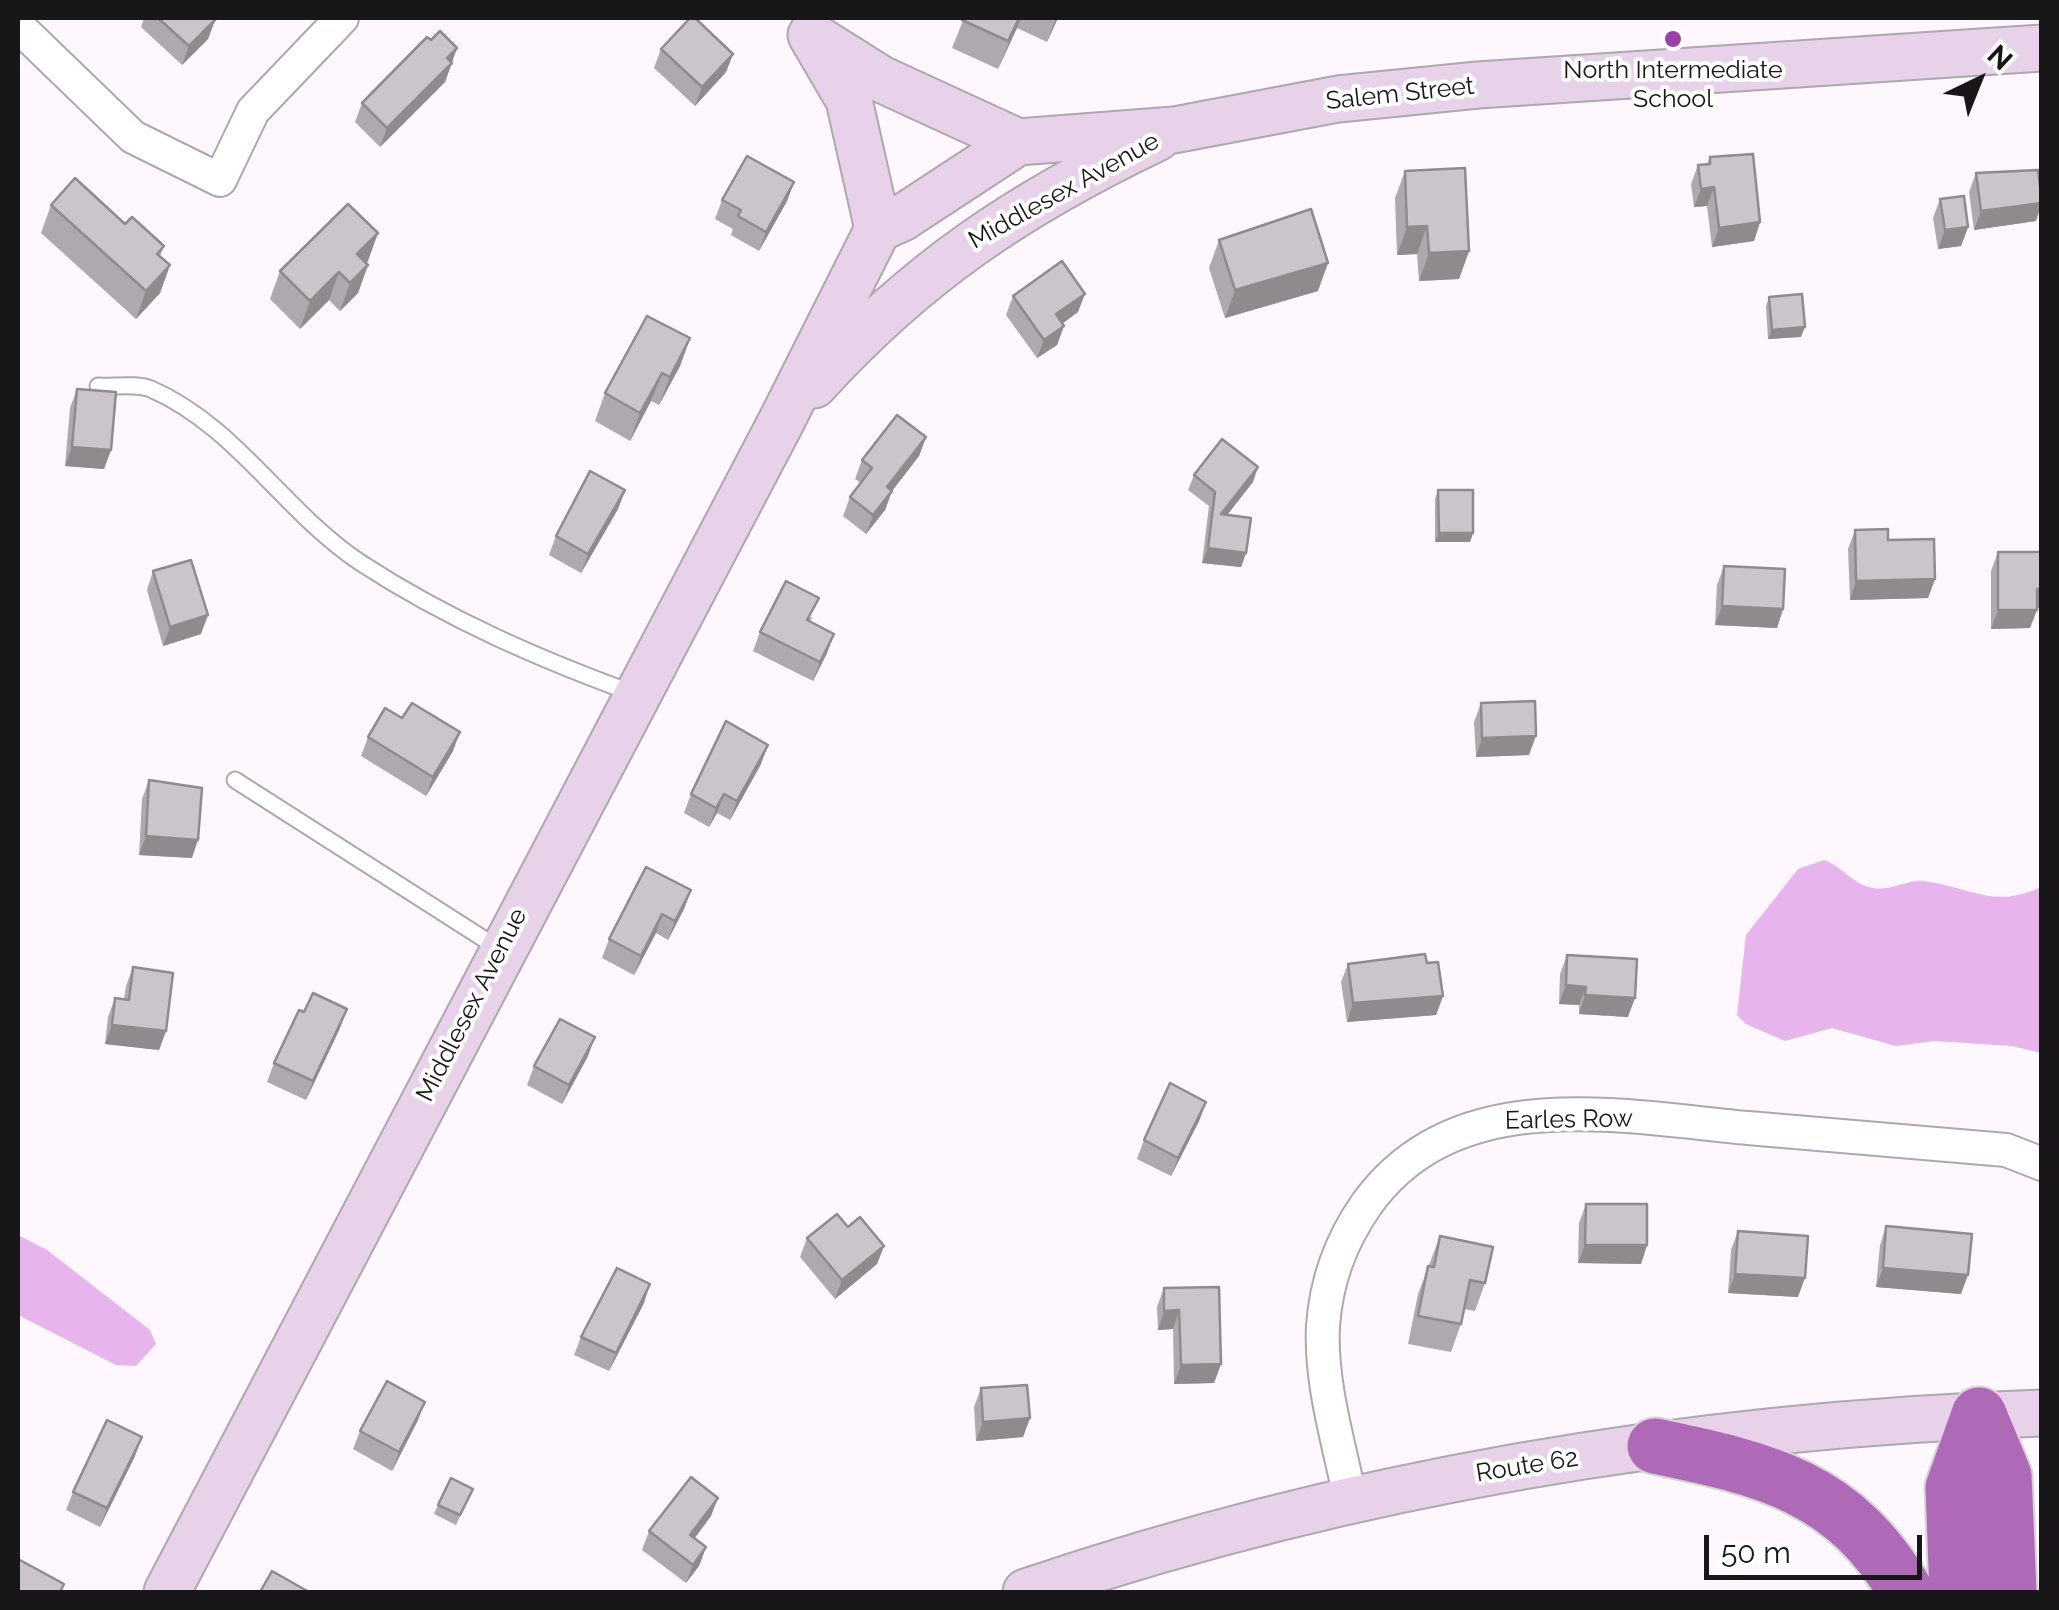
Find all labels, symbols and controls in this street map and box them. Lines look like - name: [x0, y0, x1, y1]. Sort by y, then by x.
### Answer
- marker: North Intermediate School: [1662, 28, 1684, 50]
- north arrow: [1929, 30, 2029, 130]
- text: N: [1981, 38, 2019, 77]
- place label: North Intermediate School: [1563, 55, 1783, 114]
- street label: Salem Street: [1324, 71, 1476, 117]
- street label: Middlesex Avenue: [964, 126, 1164, 256]
- street label: Middlesex Avenue: [410, 903, 534, 1107]
- street label: Earles Row: [1505, 1104, 1633, 1136]
- street label: Route 62: [1474, 1443, 1580, 1489]
- scale bar: [1709, 1515, 1926, 1577]
- text: 50 m: [1721, 1535, 1791, 1570]

